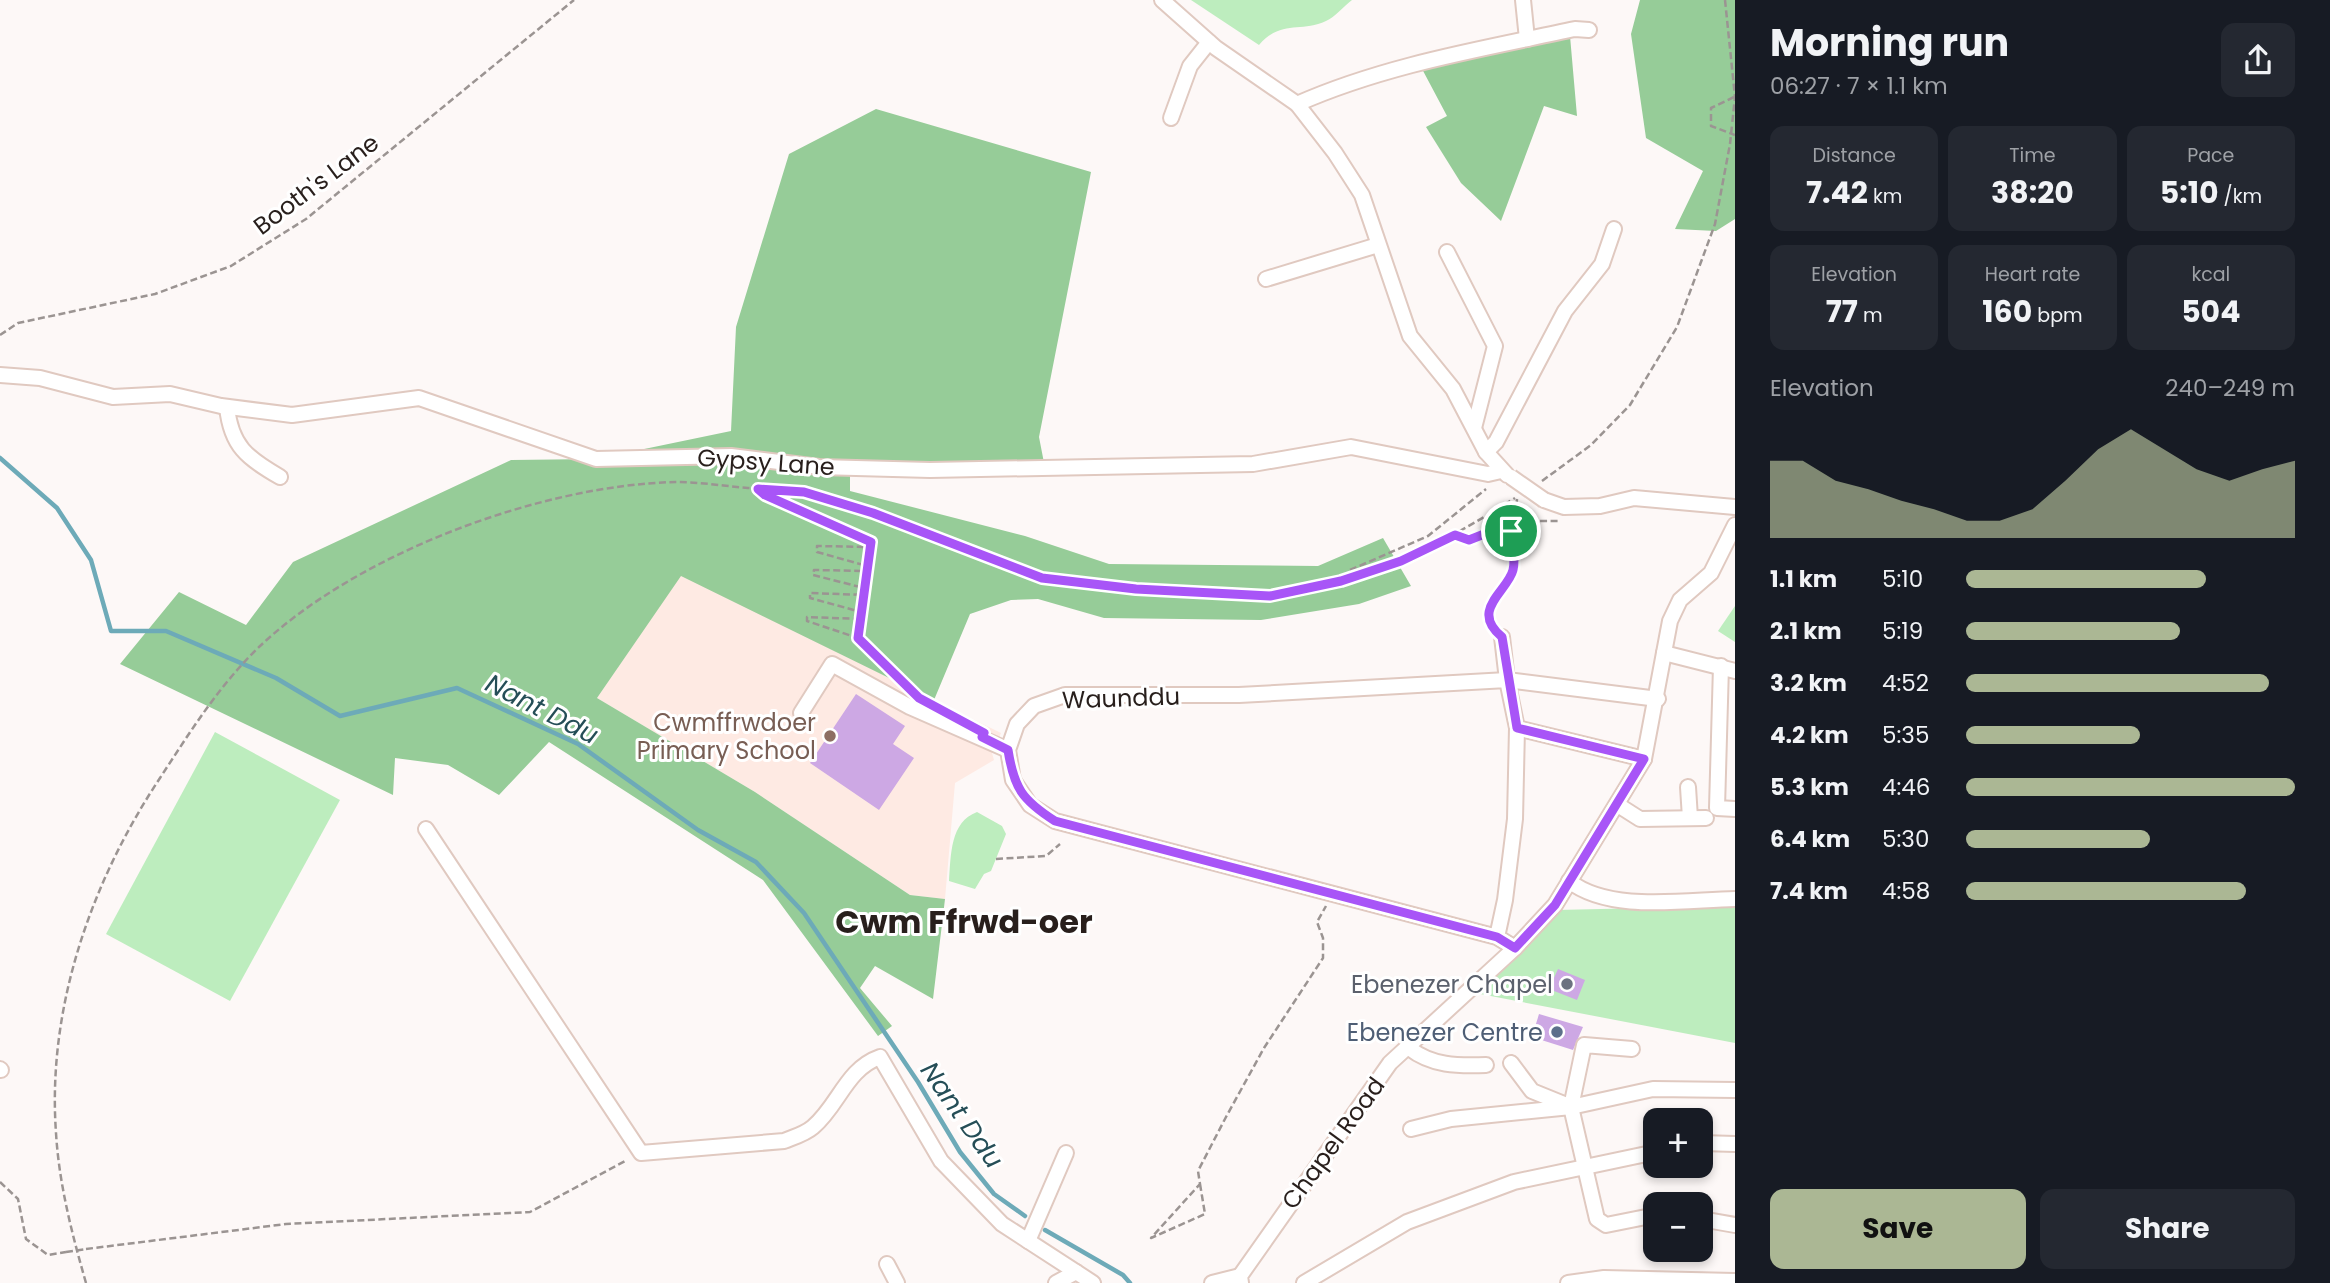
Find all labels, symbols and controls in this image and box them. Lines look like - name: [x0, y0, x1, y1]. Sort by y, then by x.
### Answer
- text: Morning run: [1770, 16, 2009, 69]
- button: share: [2221, 23, 2295, 97]
- text: 06:27 · 7 × 1.1 km: [1770, 70, 1948, 102]
- street label: Booth's Lane: [247, 126, 385, 242]
- text: Distance: [1813, 142, 1896, 169]
- text: Time: [2009, 142, 2056, 169]
- text: Pace: [2187, 142, 2234, 169]
- text: 7.42: [1806, 171, 1868, 214]
- text: 38:20: [1991, 171, 2074, 214]
- text: 5:10: [2160, 171, 2219, 214]
- text: km: [1868, 183, 1902, 210]
- text: /km: [2219, 183, 2262, 210]
- text: Elevation: [1811, 261, 1897, 288]
- text: Heart rate: [1985, 261, 2080, 288]
- text: kcal: [2191, 261, 2230, 288]
- text: 77: [1826, 290, 1858, 333]
- text: 160: [1982, 290, 2032, 333]
- text: 504: [2181, 290, 2241, 333]
- text: m: [1858, 302, 1883, 329]
- text: bpm: [2032, 302, 2083, 329]
- text: Elevation: [1770, 372, 1874, 404]
- text: 240–249 m: [2165, 372, 2295, 404]
- street label: Gypsy Lane: [696, 441, 836, 483]
- pin: [1481, 501, 1541, 561]
- icon: arrive: [1492, 512, 1530, 550]
- text: 1.1 km: [1770, 563, 1837, 595]
- text: 5:10: [1882, 563, 1923, 595]
- text: 2.1 km: [1770, 615, 1842, 647]
- text: 5:19: [1882, 615, 1923, 647]
- water label: Nant Ddu: [479, 665, 605, 753]
- text: 3.2 km: [1770, 667, 1847, 699]
- text: 4:52: [1882, 667, 1929, 699]
- street label: Waunddu: [1061, 679, 1181, 717]
- place label: Cwmffrwdoer Primary School: [637, 706, 816, 767]
- text: 4.2 km: [1770, 719, 1849, 751]
- text: 5:35: [1882, 719, 1929, 751]
- marker: Cwmffrwdoer Primary School: [822, 728, 838, 744]
- text: 5.3 km: [1770, 771, 1849, 803]
- text: 4:46: [1882, 771, 1930, 803]
- text: 6.4 km: [1770, 823, 1850, 855]
- text: 5:30: [1882, 823, 1929, 855]
- text: 7.4 km: [1770, 875, 1848, 907]
- text: 4:58: [1882, 875, 1930, 907]
- district label: Cwm Ffrwd-oer: [835, 899, 1093, 944]
- place label: Ebenezer Chapel: [1351, 968, 1553, 1001]
- marker: Ebenezer Chapel: [1559, 976, 1575, 992]
- place label: Ebenezer Centre: [1347, 1016, 1543, 1049]
- marker: Ebenezer Centre: [1549, 1024, 1565, 1040]
- water label: Nant Ddu: [912, 1055, 1012, 1175]
- street label: Chapel Road: [1274, 1070, 1392, 1216]
- map controls: [1643, 1108, 1713, 1262]
- button: +: [1643, 1108, 1713, 1178]
- button: Save: [1770, 1189, 2026, 1269]
- button: Share: [2040, 1189, 2295, 1269]
- button: −: [1643, 1192, 1713, 1262]

